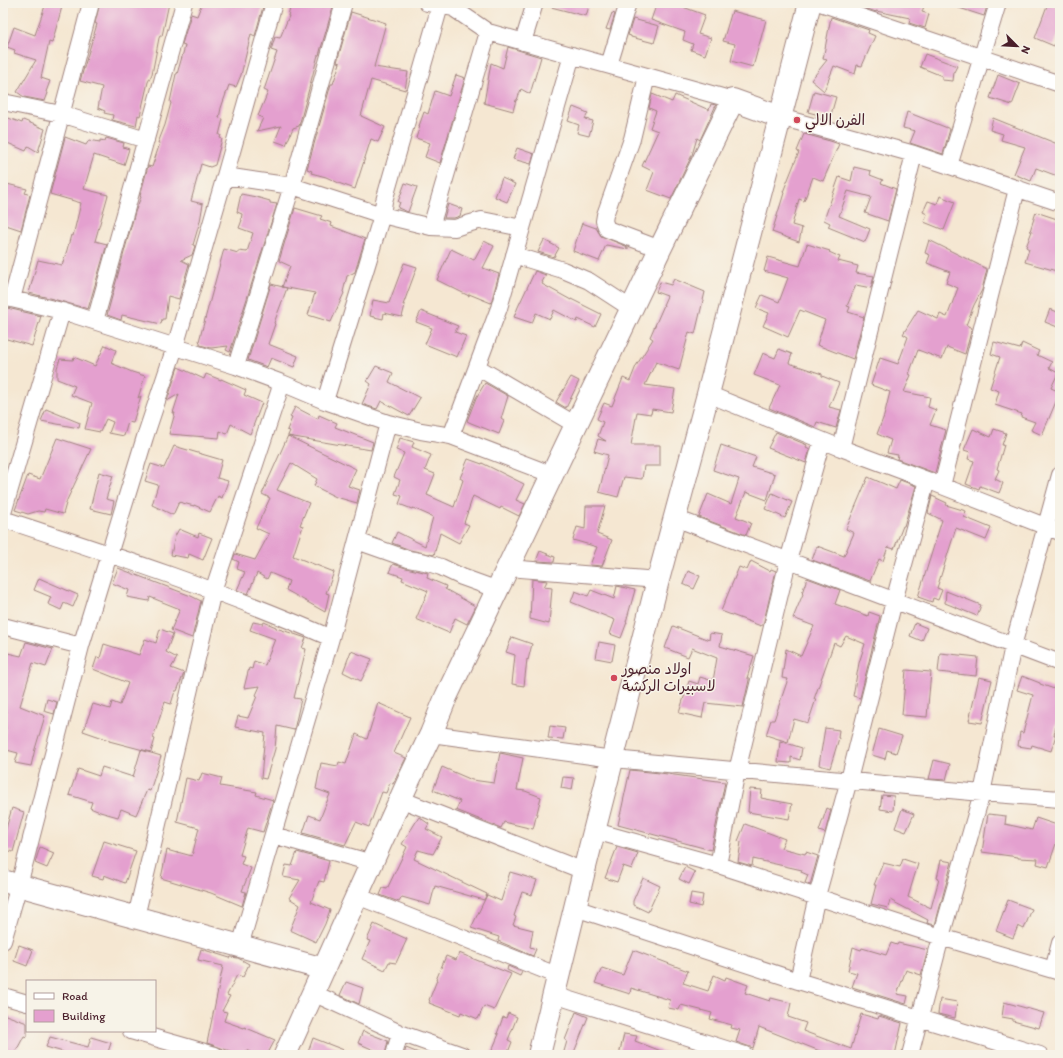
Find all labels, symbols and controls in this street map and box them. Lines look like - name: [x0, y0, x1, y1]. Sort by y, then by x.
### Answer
- north arrow: [997, 26, 1037, 66]
- text: N: [1018, 44, 1033, 56]
- place label: الفرن الالي: [805, 111, 865, 133]
- marker: الفرن الالي: [792, 115, 802, 125]
- place label: اولاد منصور لاسبيرات الركشة: [621, 660, 716, 695]
- marker: اولاد منصور لاسبيرات الركشة: [609, 673, 619, 683]
- legend: [26, 980, 156, 1032]
- text: Road: [62, 989, 88, 1003]
- text: Building: [62, 1009, 106, 1023]

